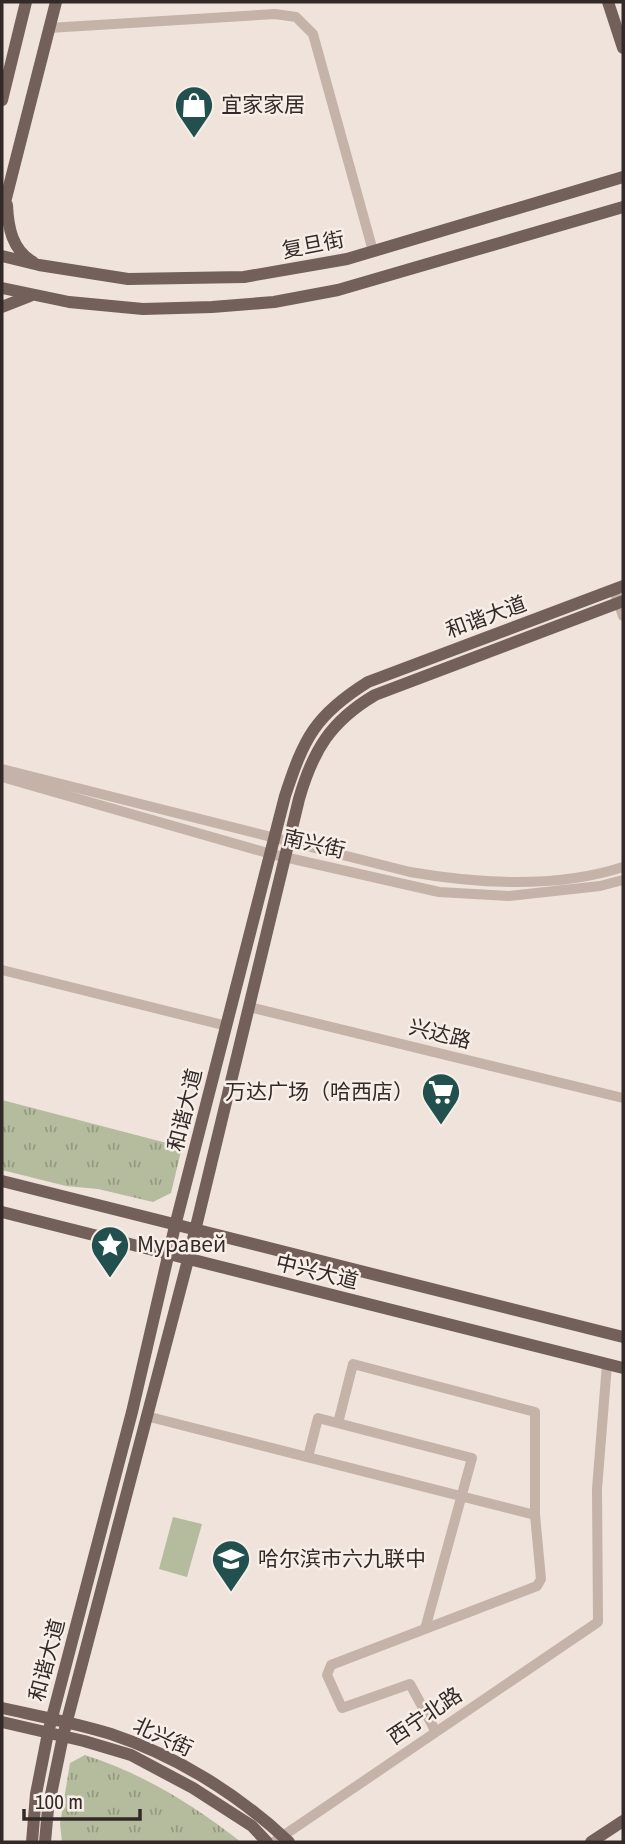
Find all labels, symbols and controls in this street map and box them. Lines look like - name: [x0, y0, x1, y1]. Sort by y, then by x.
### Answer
- shop icon: 宜家家居: [173, 84, 215, 139]
- place label: 宜家家居: [221, 90, 305, 119]
- street label: 复旦街: [279, 224, 347, 265]
- street label: 和谐大道: [441, 589, 530, 645]
- street label: 南兴街: [280, 822, 348, 865]
- street label: 兴达路: [406, 1012, 474, 1055]
- street label: 和谐大道: [160, 1066, 209, 1154]
- supermarket icon: 万达广场（哈西店）: [420, 1071, 462, 1126]
- place label: 万达广场（哈西店）: [225, 1077, 414, 1106]
- place icon: Муравей: [89, 1224, 131, 1279]
- place label: Муравей: [137, 1230, 226, 1259]
- street label: 中兴大道: [273, 1247, 361, 1296]
- school or university icon: 哈尔滨市六九联中: [210, 1538, 252, 1593]
- place label: 哈尔滨市六九联中: [258, 1544, 426, 1573]
- street label: 和谐大道: [22, 1616, 71, 1704]
- street label: 西宁北路: [382, 1680, 468, 1751]
- street label: 北兴街: [129, 1710, 198, 1763]
- scale bar: [24, 1778, 140, 1822]
- text: 100 m: [35, 1787, 83, 1816]

